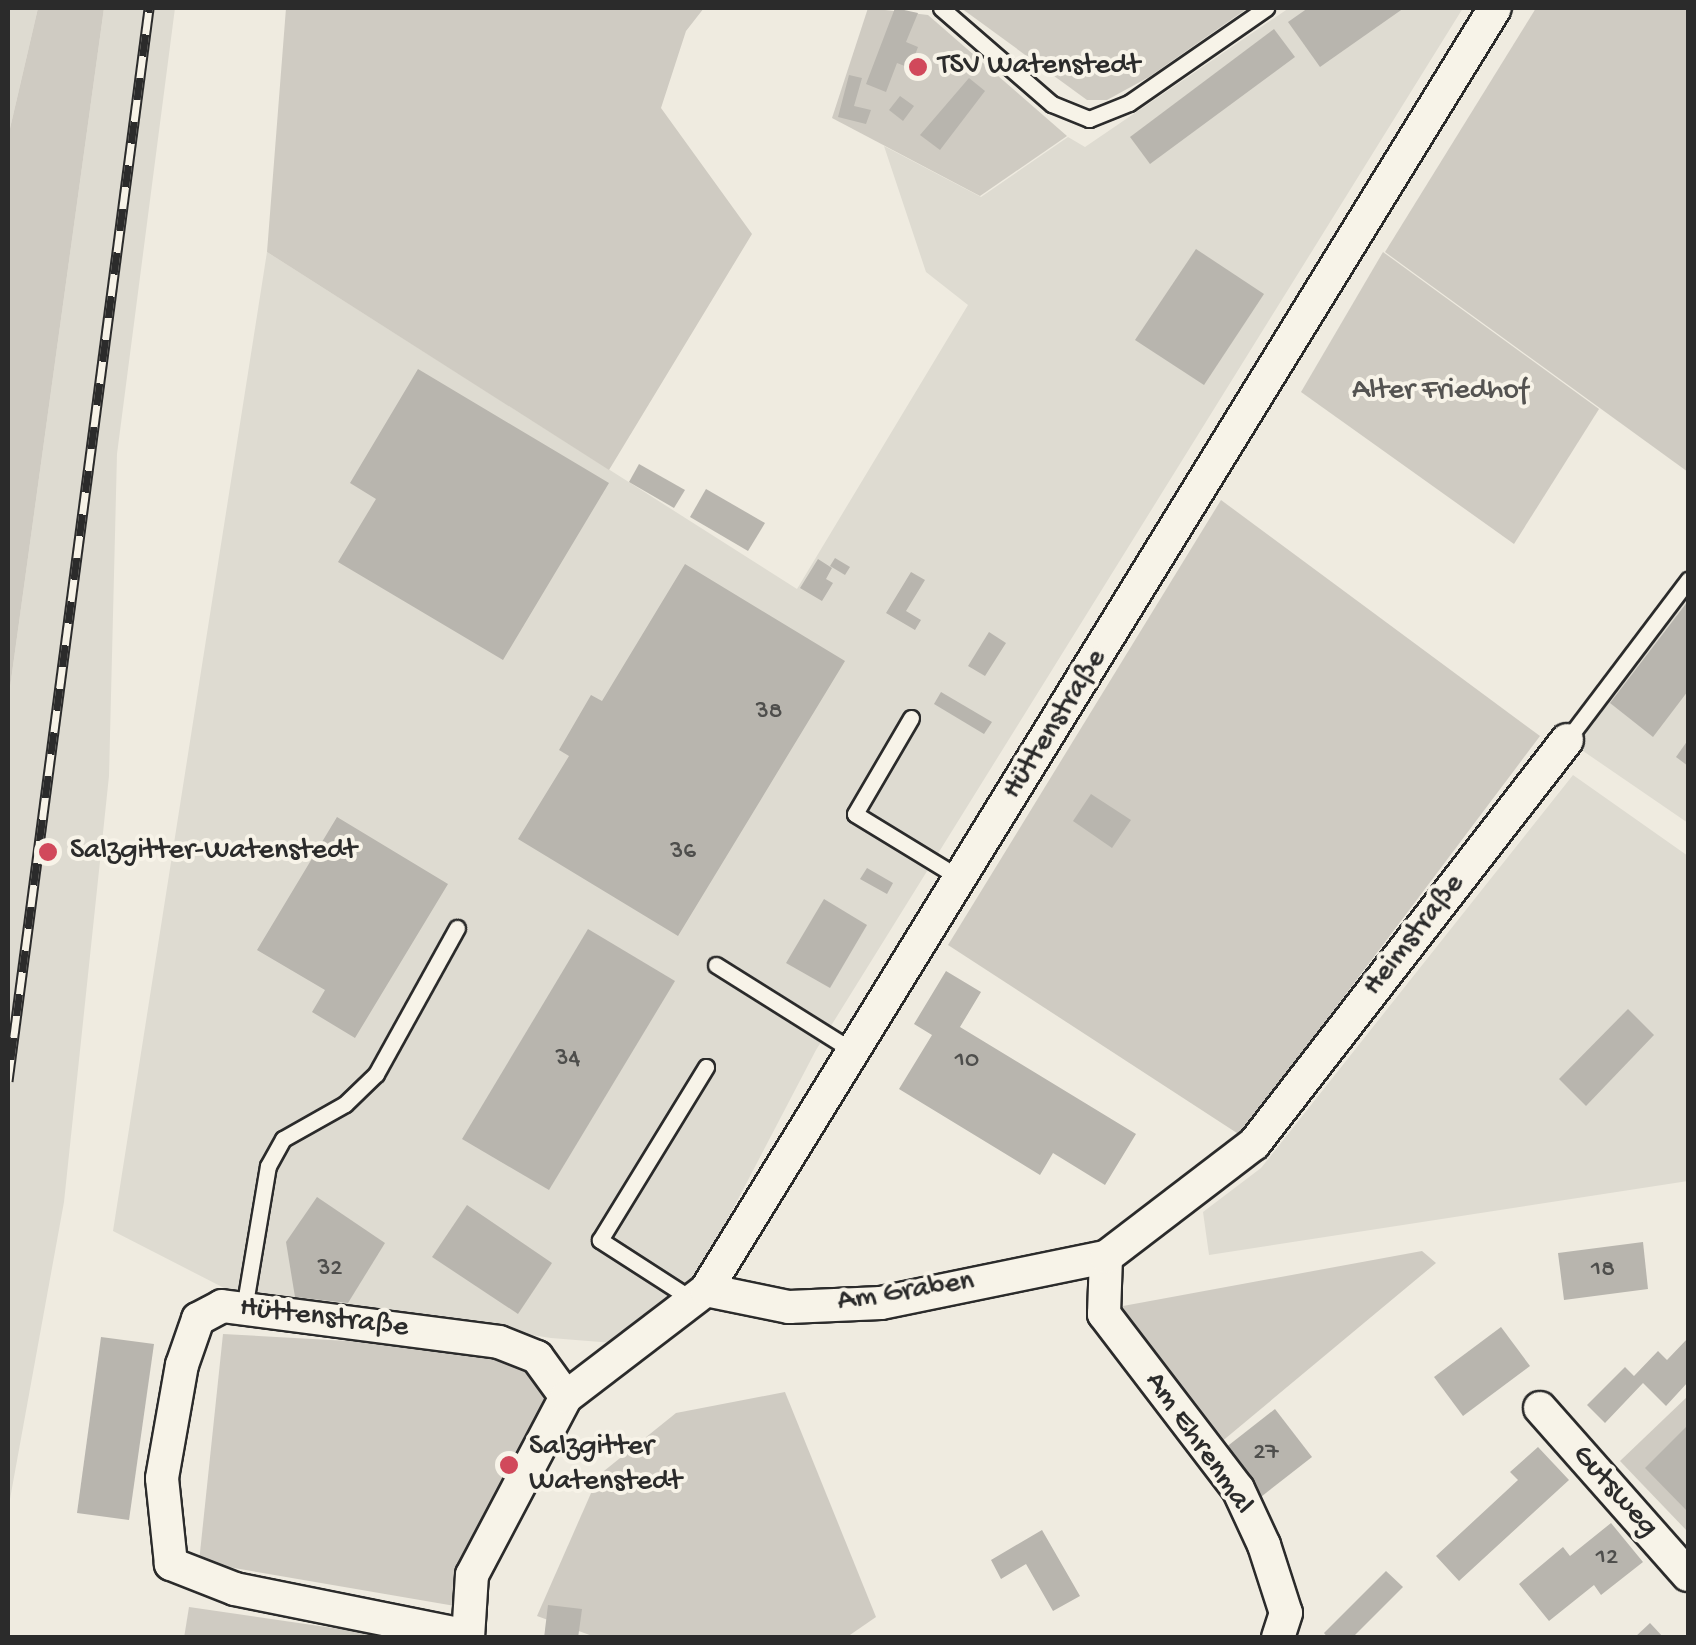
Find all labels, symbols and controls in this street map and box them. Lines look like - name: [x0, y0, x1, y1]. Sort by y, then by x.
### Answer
- place label: TSV Watenstedt: [938, 49, 1140, 85]
- marker: TSV Watenstedt: [907, 56, 929, 78]
- park label: Alter Friedhof: [1352, 374, 1528, 410]
- street label: Hüttenstraße: [996, 643, 1116, 807]
- house number: 38: [756, 698, 782, 728]
- place label: Salzgitter-Watenstedt: [70, 834, 357, 870]
- house number: 36: [670, 838, 696, 868]
- marker: Salzgitter-Watenstedt: [35, 839, 61, 865]
- street label: Heimstraße: [1356, 868, 1474, 1004]
- house number: 34: [556, 1045, 580, 1075]
- house number: 10: [955, 1047, 979, 1077]
- house number: 32: [317, 1255, 343, 1285]
- house number: 18: [1591, 1256, 1615, 1286]
- street label: Am Graben: [835, 1264, 977, 1322]
- street label: Hüttenstraße: [238, 1291, 410, 1347]
- street label: Am Ehrenmal: [1136, 1366, 1260, 1522]
- place label: Salzgitter Watenstedt: [529, 1430, 682, 1500]
- street label: Gutsweg: [1563, 1438, 1665, 1546]
- house number: 27: [1253, 1439, 1279, 1469]
- marker: Salzgitter Watenstedt: [498, 1454, 520, 1476]
- house number: 12: [1596, 1544, 1618, 1574]

